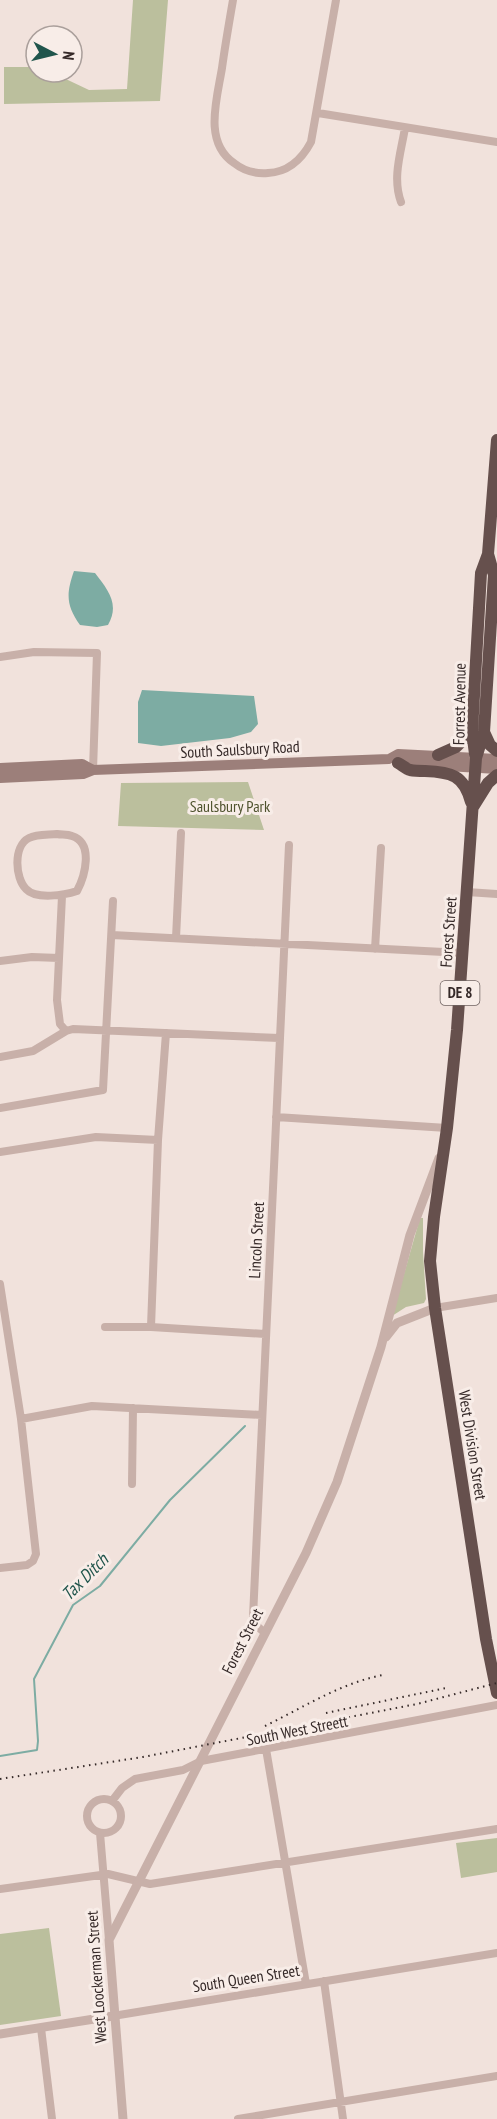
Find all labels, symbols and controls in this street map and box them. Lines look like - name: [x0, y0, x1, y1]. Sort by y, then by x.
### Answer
- north arrow: [24, 24, 84, 84]
- text: N: [58, 50, 79, 61]
- street label: Forrest Avenue: [448, 663, 470, 745]
- street label: South Saulsbury Road: [180, 736, 300, 762]
- park label: Saulsbury Park: [190, 796, 271, 816]
- street label: Forest Street: [436, 895, 460, 968]
- road number: DE 8: [440, 981, 480, 1005]
- street label: Lincoln Street: [244, 1201, 268, 1279]
- street label: West Division Street: [454, 1389, 492, 1502]
- water label: Tax Ditch: [56, 1548, 114, 1605]
- street label: Forest Street: [217, 1604, 267, 1677]
- street label: South West Streett: [245, 1710, 350, 1750]
- street label: West Loockerman Street: [81, 1909, 111, 2044]
- street label: South Queen Street: [191, 1960, 301, 1996]

